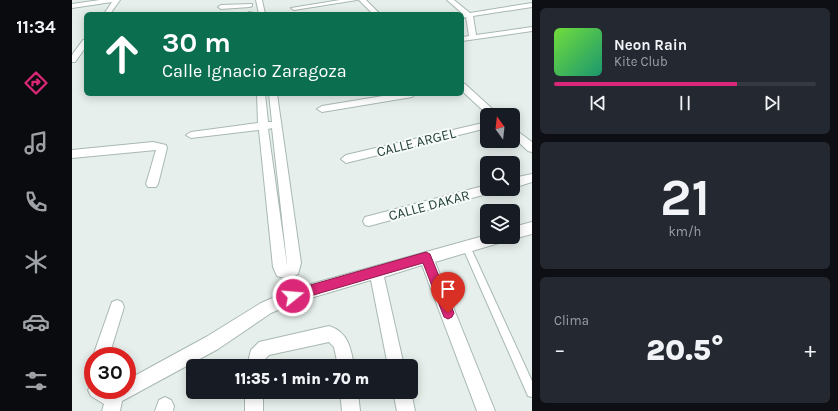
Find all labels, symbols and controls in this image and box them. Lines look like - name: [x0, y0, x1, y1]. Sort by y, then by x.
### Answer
- text: 11:34: [16, 16, 56, 38]
- text: 30 m: [162, 26, 231, 59]
- icon: ahead: [96, 28, 148, 80]
- text: Neon Rain: [614, 36, 687, 54]
- text: Kite Club: [614, 54, 668, 69]
- text: Calle Ignacio Zaragoza: [162, 60, 347, 82]
- icon: directions: [22, 69, 50, 97]
- icon: previous: [587, 92, 609, 114]
- icon: pause: [674, 92, 696, 114]
- icon: next: [761, 92, 783, 114]
- north arrow: [480, 108, 520, 148]
- map controls: [480, 108, 520, 244]
- street label: CALLE ARGEL: [375, 124, 458, 161]
- icon: music: [22, 129, 50, 157]
- button: search: [480, 156, 520, 196]
- text: 21: [660, 167, 710, 228]
- street label: CALLE DAKAR: [387, 186, 472, 224]
- icon: phone: [22, 188, 50, 216]
- button: layers: [480, 204, 520, 244]
- text: km/h: [669, 224, 701, 239]
- icon: climate: [22, 248, 50, 276]
- pin: [431, 272, 465, 313]
- position arrow: [272, 275, 314, 317]
- icon: arrive: [437, 278, 459, 300]
- icon: car: [22, 308, 50, 336]
- text: Clima: [554, 313, 589, 328]
- text: 20.5°: [646, 332, 724, 368]
- text: −: [554, 337, 566, 363]
- text: +: [804, 337, 816, 363]
- speed limit sign: 30: [84, 347, 136, 399]
- icon: filters: [22, 367, 50, 395]
- text: 11:35 · 1 min · 70 m: [235, 370, 369, 388]

